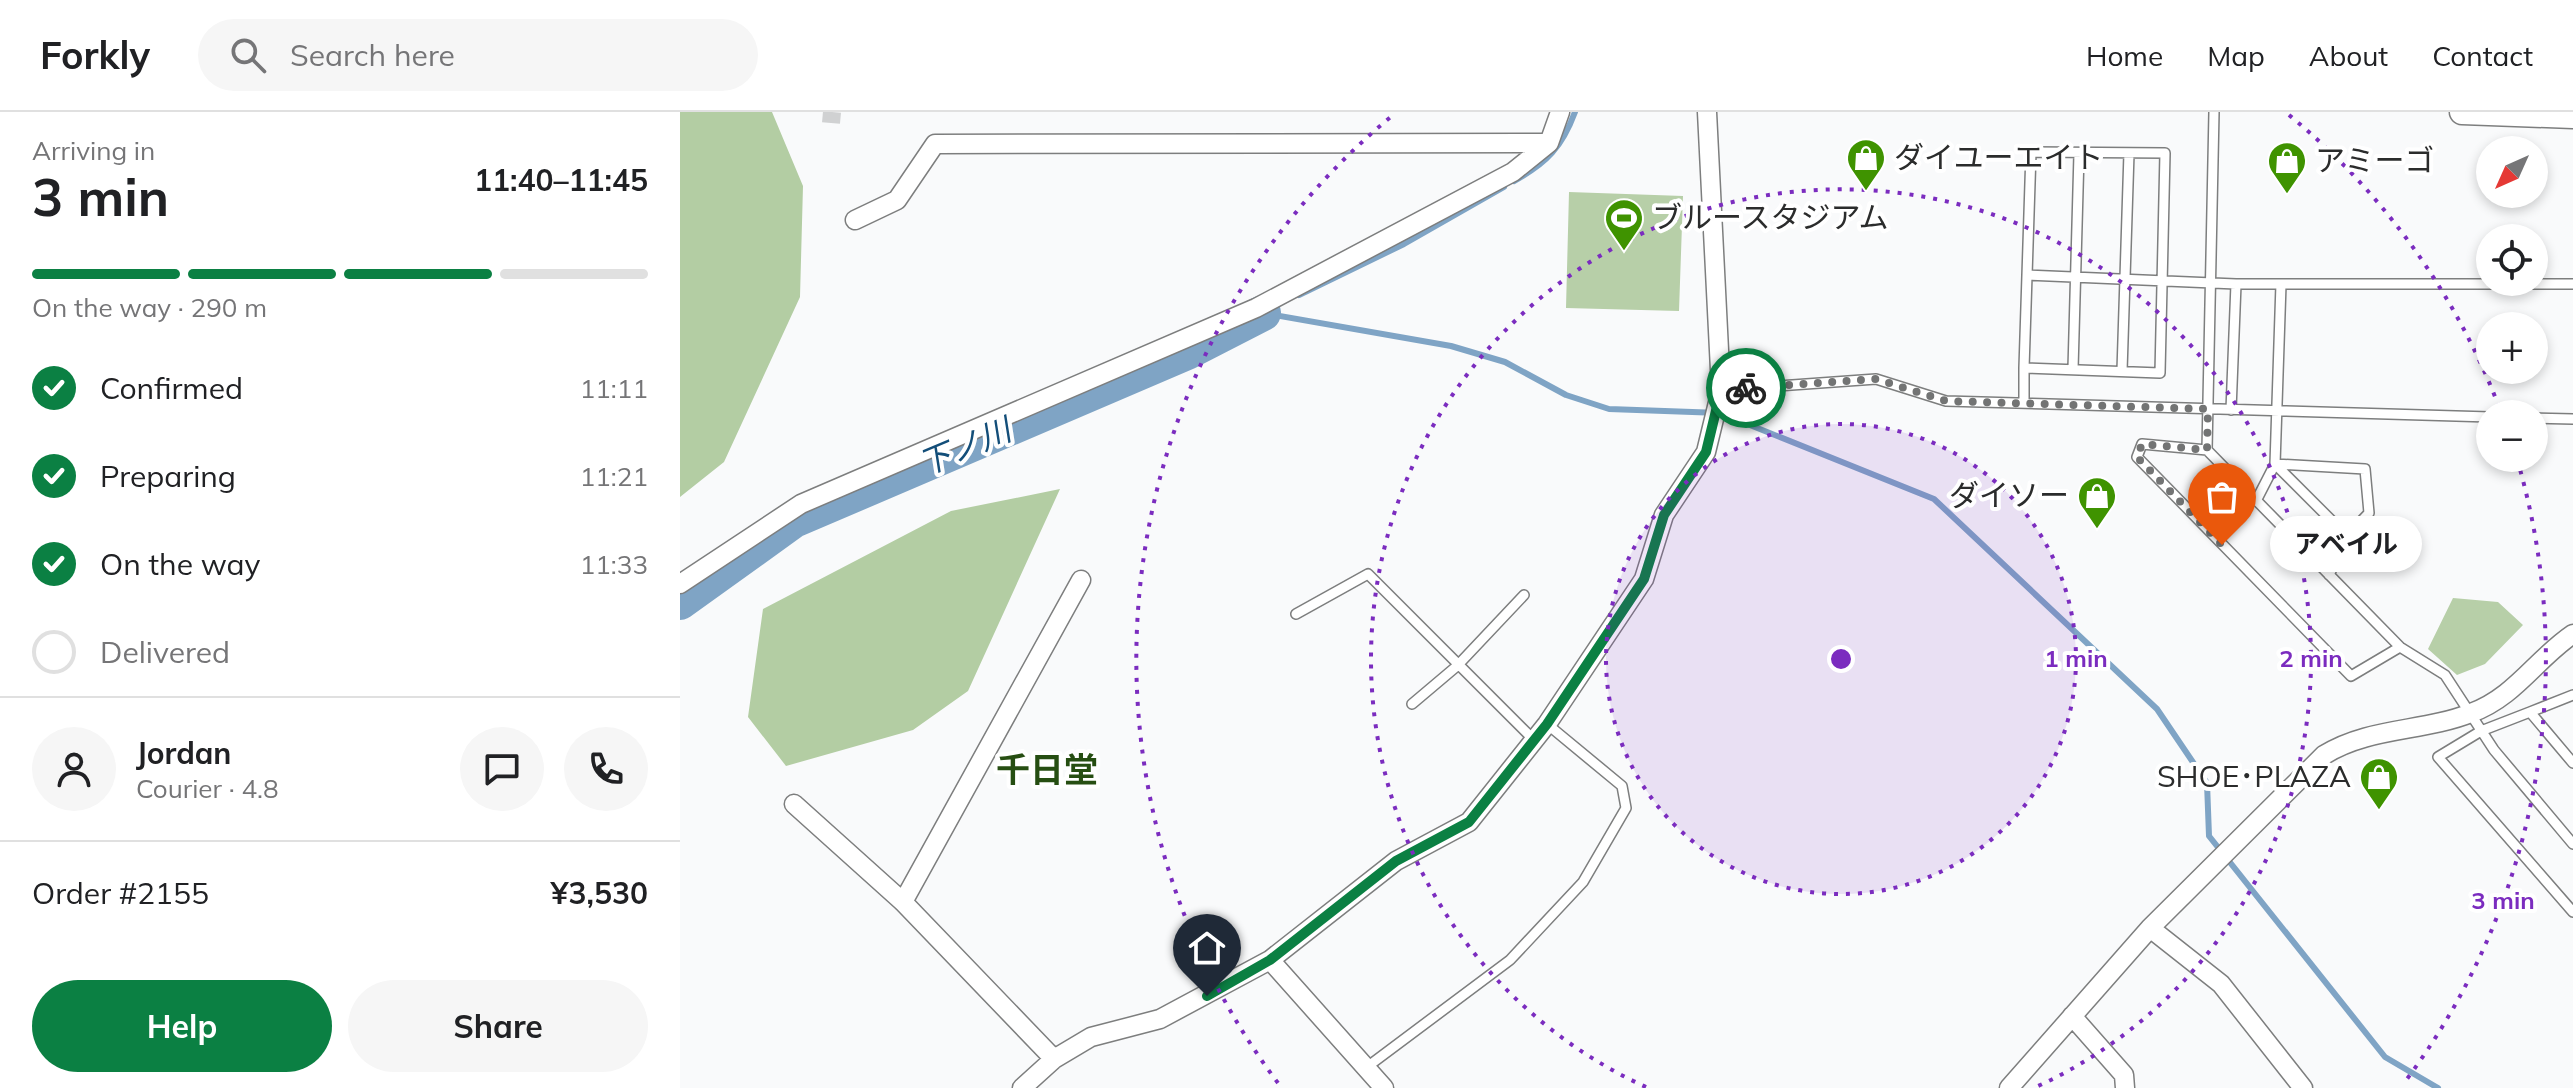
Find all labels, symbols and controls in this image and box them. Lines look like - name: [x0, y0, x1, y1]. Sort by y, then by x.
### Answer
- search box: [198, 19, 758, 91]
- text: Forkly: [40, 31, 150, 79]
- icon: search: [226, 33, 270, 77]
- text: Search here: [290, 36, 455, 74]
- text: Home: [2086, 38, 2163, 73]
- text: Map: [2207, 38, 2265, 73]
- text: About: [2309, 38, 2388, 73]
- text: Contact: [2432, 38, 2533, 73]
- text: Arriving in: [32, 134, 155, 167]
- north arrow: [2476, 136, 2548, 208]
- map controls: [2476, 136, 2548, 472]
- shop icon: ダイユーエイト: [1845, 137, 1887, 192]
- place label: ダイユーエイト: [1894, 138, 2103, 176]
- shop icon: アミーゴ: [2266, 140, 2308, 195]
- place label: アミーゴ: [2315, 141, 2434, 179]
- text: 11:40–11:45: [474, 161, 648, 199]
- text: 3 min: [32, 164, 169, 229]
- sports icon: ブルースタジアム: [1603, 197, 1645, 252]
- place label: ブルースタジアム: [1652, 198, 1888, 236]
- button: locate: [2476, 224, 2548, 296]
- text: On the way · 290 m: [32, 291, 267, 324]
- button: +: [2476, 312, 2548, 384]
- courier: [1706, 348, 1786, 428]
- icon: check: [32, 366, 76, 410]
- icon: bike: [1724, 366, 1768, 410]
- text: Confirmed: [100, 369, 243, 407]
- text: 11:11: [580, 372, 648, 405]
- button: −: [2476, 400, 2548, 472]
- water label: 下ノ川: [913, 408, 1019, 483]
- icon: check: [32, 454, 76, 498]
- text: Preparing: [100, 457, 236, 495]
- text: 11:21: [580, 460, 648, 493]
- pin: [2188, 463, 2256, 545]
- shop icon: ダイソー: [2076, 475, 2118, 530]
- icon: bag: [2200, 475, 2244, 519]
- place label: ダイソー: [1949, 476, 2069, 514]
- callout: アベイル: [2270, 517, 2422, 573]
- text: アベイル: [2294, 527, 2398, 560]
- icon: check: [32, 542, 76, 586]
- text: On the way: [100, 545, 260, 583]
- text: 11:33: [580, 548, 648, 581]
- text: Delivered: [100, 633, 230, 671]
- text: 1 min: [2044, 643, 2108, 673]
- text: 2 min: [2279, 643, 2343, 673]
- centre of rings: [1827, 645, 1855, 673]
- button: person: [32, 727, 116, 811]
- button: chat: [460, 727, 544, 811]
- button: phone: [564, 727, 648, 811]
- text: Jordan: [136, 734, 231, 772]
- district label: 千日堂: [996, 748, 1098, 791]
- shop icon: SHOE･PLAZA: [2358, 756, 2400, 811]
- place label: SHOE･PLAZA: [2157, 757, 2351, 795]
- text: Courier · 4.8: [136, 772, 279, 805]
- text: Order #2155: [32, 874, 209, 912]
- text: ¥3,530: [551, 874, 648, 912]
- text: 3 min: [2471, 885, 2535, 915]
- pin: [1173, 914, 1241, 996]
- icon: home: [1185, 926, 1229, 970]
- button: Help: [32, 980, 332, 1072]
- button: Share: [348, 980, 648, 1072]

